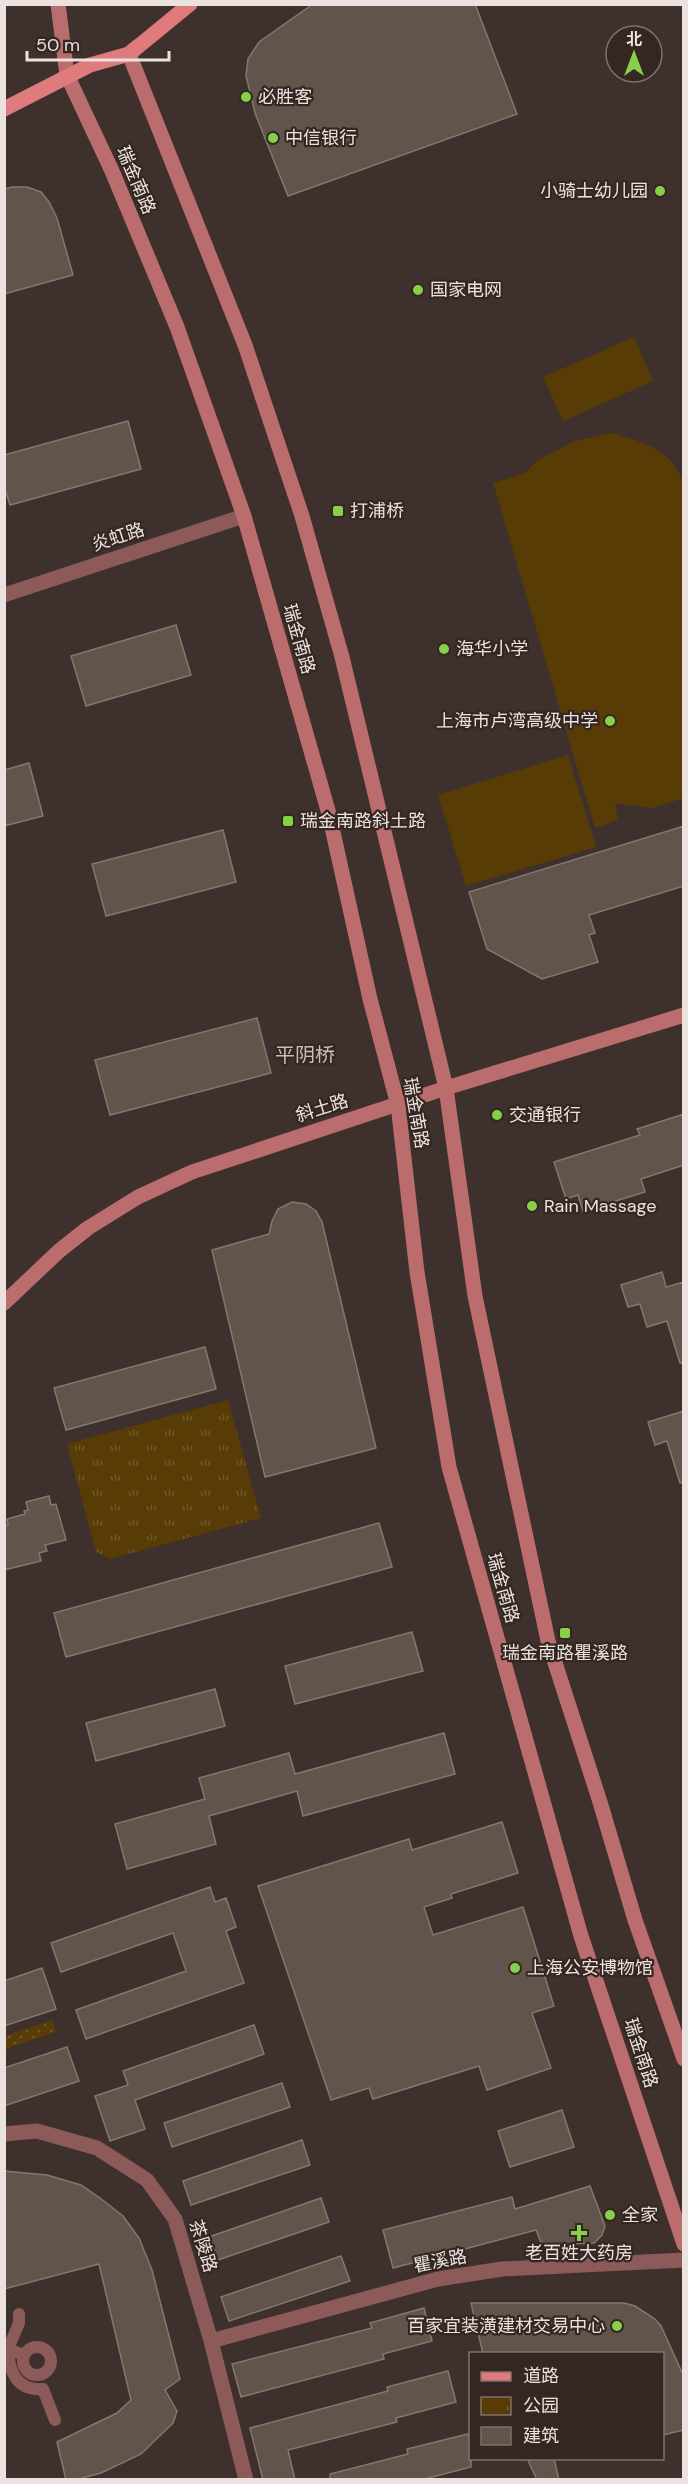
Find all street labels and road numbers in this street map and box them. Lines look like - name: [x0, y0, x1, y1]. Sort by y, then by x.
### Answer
- street label: 瑞金南路: [111, 142, 161, 218]
- street label: 炎虹路: [89, 517, 147, 557]
- street label: 瑞金南路: [278, 601, 320, 677]
- street label: 瑞金南路: [398, 1075, 434, 1151]
- street label: 斜土路: [293, 1089, 351, 1127]
- street label: 瑞金南路: [482, 1550, 524, 1626]
- street label: 瑞金南路: [618, 2015, 664, 2091]
- street label: 茶陵路: [184, 2217, 222, 2275]
- street label: 瞿溪路: [411, 2244, 469, 2278]

